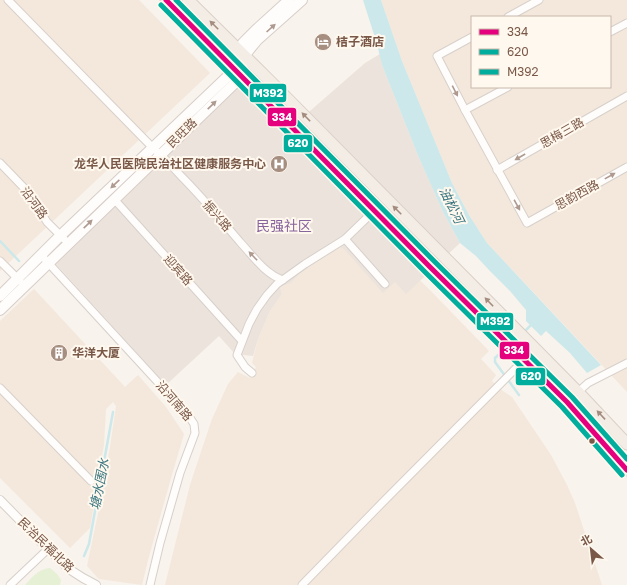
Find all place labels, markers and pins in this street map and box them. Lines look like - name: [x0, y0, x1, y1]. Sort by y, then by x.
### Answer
- hotel icon: 桔子酒店: [313, 32, 333, 52]
- place label: 桔子酒店: [336, 34, 384, 49]
- hospital icon: 龙华人民医院民治社区健康服务中心: [269, 154, 289, 174]
- place label: 龙华人民医院民治社区健康服务中心: [74, 156, 266, 171]
- building icon: 华洋大厦: [49, 343, 69, 363]
- place label: 华洋大厦: [72, 345, 120, 360]
- unlabelled marker: [587, 436, 597, 446]

